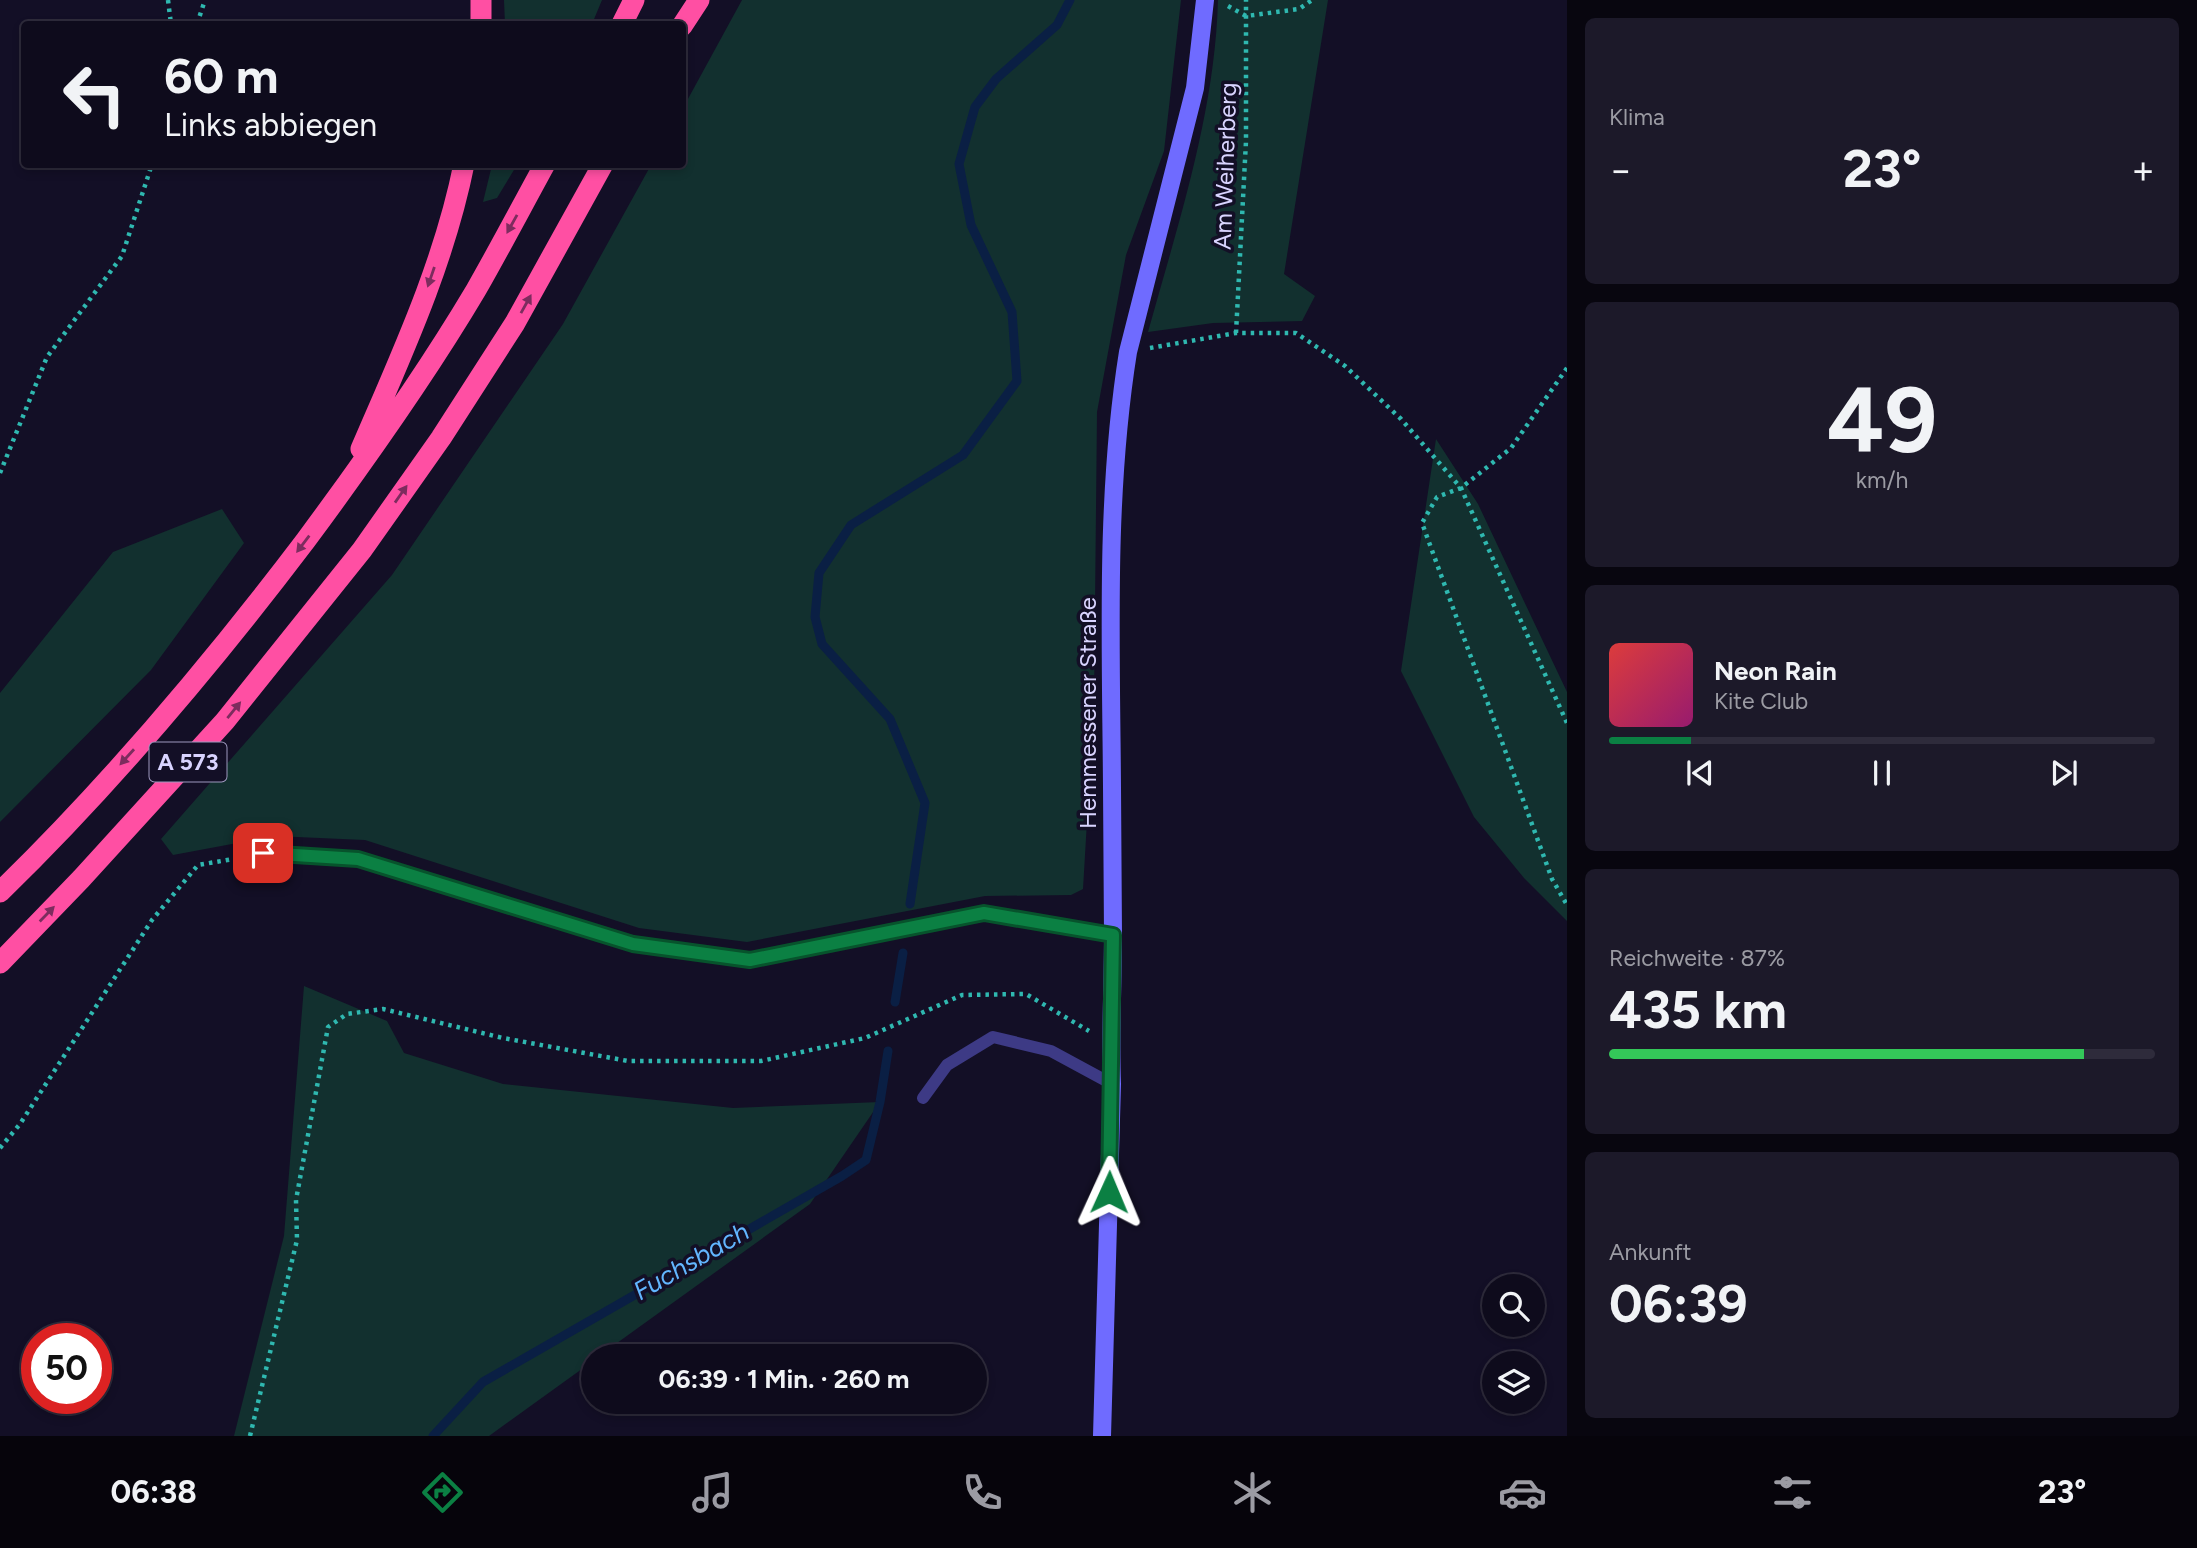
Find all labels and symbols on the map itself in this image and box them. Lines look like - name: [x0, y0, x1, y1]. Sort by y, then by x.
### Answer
- street label: Am Weiherberg: [1208, 82, 1242, 250]
- one-way arrow: [506, 214, 518, 234]
- one-way arrow: [425, 266, 436, 287]
- one-way arrow: [520, 294, 532, 314]
- one-way arrow: [394, 485, 408, 503]
- one-way arrow: [296, 535, 310, 553]
- street label: Hemmessener Straße: [1073, 597, 1102, 829]
- one-way arrow: [226, 702, 241, 719]
- road number: A 573: [150, 742, 227, 782]
- one-way arrow: [119, 748, 135, 766]
- pin: [233, 823, 293, 883]
- one-way arrow: [39, 906, 55, 923]
- position arrow: [1072, 1155, 1146, 1229]
- water label: Fuchsbach: [627, 1215, 755, 1307]
- speed limit sign: 50: [21, 1323, 112, 1414]

